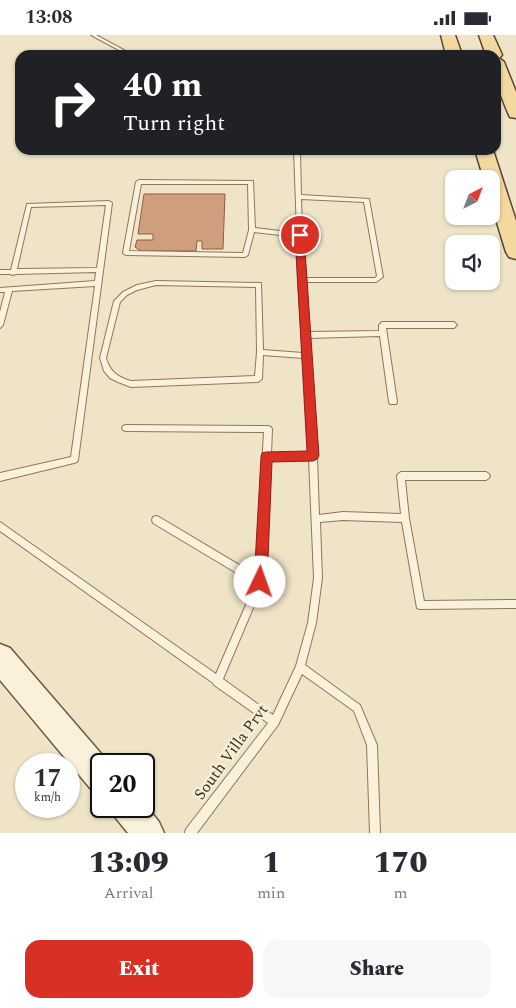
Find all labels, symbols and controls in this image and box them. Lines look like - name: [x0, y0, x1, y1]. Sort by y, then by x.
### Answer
- text: 13:08: [25, 3, 73, 32]
- text: 40 m: [123, 59, 203, 112]
- icon: right: [40, 70, 105, 135]
- text: Turn right: [123, 107, 225, 140]
- north arrow: [445, 170, 500, 225]
- map controls: [445, 170, 500, 290]
- pin: [279, 214, 321, 256]
- icon: arrive: [286, 221, 314, 249]
- button: sound: [445, 235, 500, 290]
- position arrow: [233, 555, 285, 607]
- street label: South Villa Prvt: [188, 699, 274, 805]
- speed limit sign: 20: [90, 753, 155, 818]
- text: 17: [33, 760, 62, 798]
- text: km/h: [34, 788, 61, 807]
- text: 13:09: [88, 840, 169, 886]
- text: 1: [262, 840, 280, 886]
- text: 170: [374, 840, 428, 886]
- text: Arrival: [104, 881, 154, 905]
- text: min: [257, 881, 285, 905]
- text: m: [394, 881, 407, 905]
- button: Exit: [25, 940, 253, 998]
- button: Share: [263, 940, 491, 998]

